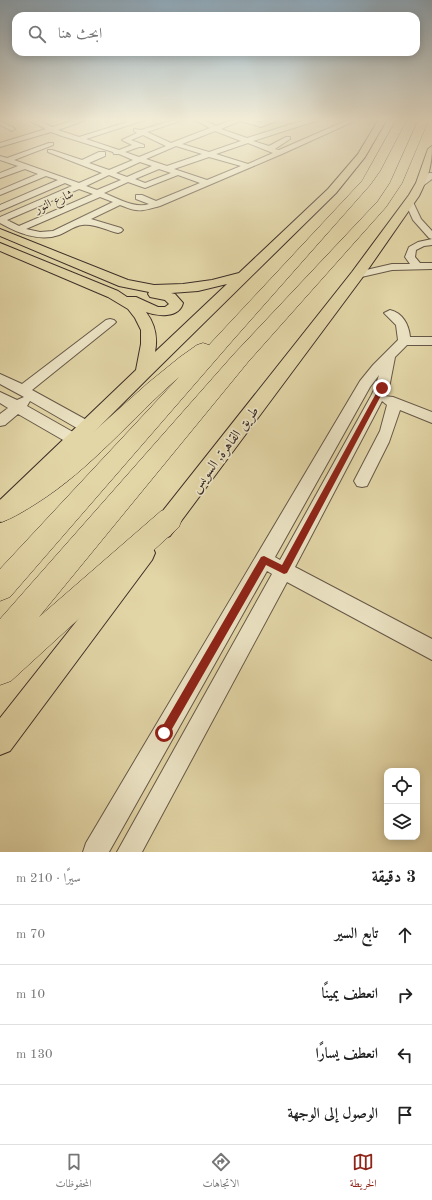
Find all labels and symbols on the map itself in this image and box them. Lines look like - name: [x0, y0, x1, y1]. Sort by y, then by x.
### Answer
- street label: شارع النور: [32, 188, 77, 220]
- route end: [373, 379, 391, 397]
- street label: طريق القاهرة, السويس: [188, 404, 263, 496]
- route start: [155, 724, 173, 742]

